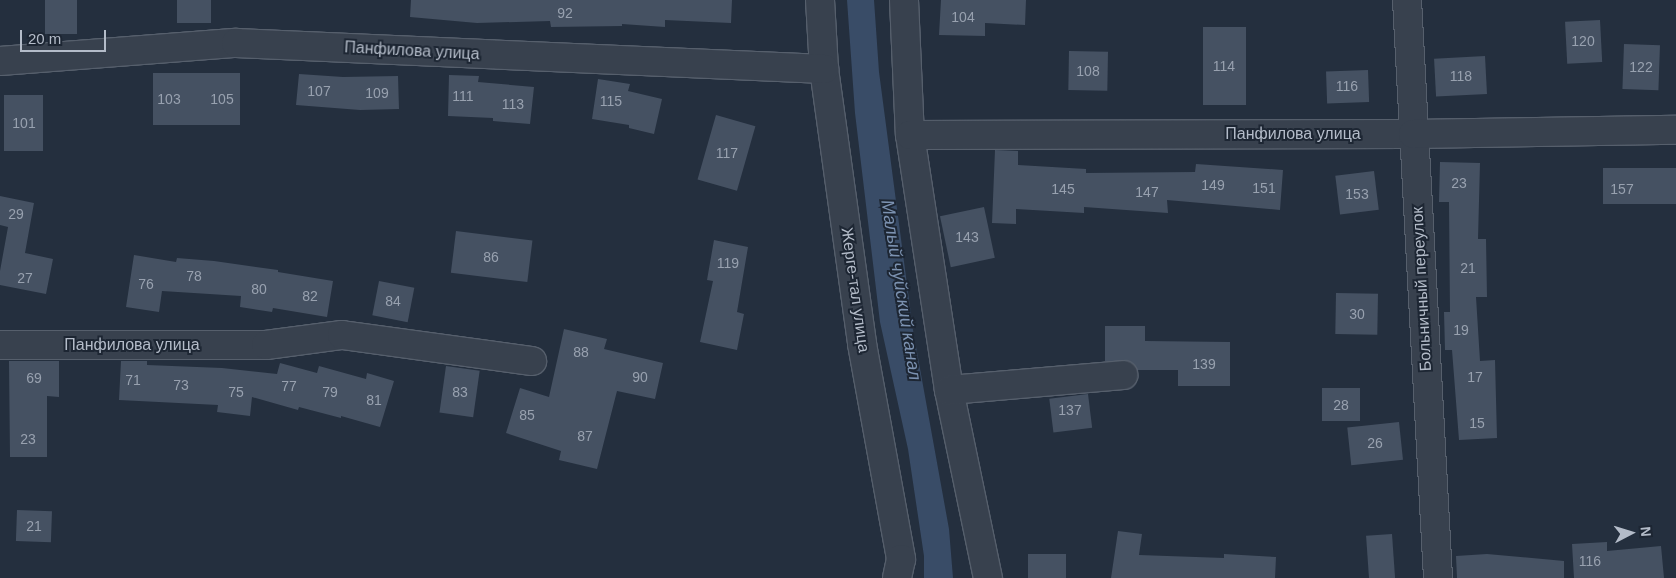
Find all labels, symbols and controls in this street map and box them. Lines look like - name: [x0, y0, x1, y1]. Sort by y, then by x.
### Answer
- house number: 92: [557, 5, 573, 21]
- house number: 104: [951, 9, 975, 25]
- scale bar: [22, 20, 109, 52]
- text: 20 m: [28, 30, 61, 47]
- house number: 120: [1571, 33, 1595, 49]
- street label: Панфилова улица: [344, 38, 480, 64]
- house number: 114: [1213, 58, 1235, 74]
- house number: 122: [1629, 59, 1653, 75]
- house number: 108: [1076, 63, 1100, 79]
- house number: 118: [1450, 68, 1472, 84]
- house number: 116: [1336, 78, 1358, 94]
- house number: 107: [307, 83, 331, 99]
- house number: 109: [365, 85, 389, 101]
- house number: 111: [452, 88, 474, 104]
- house number: 103: [157, 91, 181, 107]
- house number: 105: [210, 91, 234, 107]
- house number: 115: [600, 93, 622, 109]
- house number: 113: [502, 96, 524, 112]
- house number: 101: [12, 115, 36, 131]
- street label: Панфилова улица: [1225, 124, 1361, 144]
- house number: 117: [716, 145, 738, 161]
- house number: 23: [1451, 175, 1467, 191]
- house number: 149: [1201, 177, 1225, 193]
- house number: 151: [1252, 180, 1276, 196]
- house number: 145: [1051, 181, 1075, 197]
- house number: 157: [1610, 181, 1634, 197]
- house number: 147: [1135, 184, 1159, 200]
- house number: 153: [1345, 186, 1369, 202]
- water label: Малый чуйский канал: [876, 198, 926, 382]
- house number: 29: [8, 206, 24, 222]
- street label: Больничный переулок: [1408, 206, 1436, 372]
- street label: Жерге-тал улица: [837, 226, 873, 354]
- house number: 143: [955, 229, 979, 245]
- house number: 86: [483, 249, 499, 265]
- house number: 119: [717, 255, 739, 271]
- house number: 21: [1460, 260, 1476, 276]
- house number: 78: [186, 268, 202, 284]
- house number: 27: [17, 270, 33, 286]
- house number: 76: [138, 276, 154, 292]
- house number: 80: [251, 281, 267, 297]
- house number: 82: [302, 288, 318, 304]
- house number: 84: [385, 293, 401, 309]
- house number: 30: [1349, 306, 1365, 322]
- house number: 19: [1453, 322, 1469, 338]
- street label: Панфилова улица: [64, 335, 200, 355]
- house number: 88: [573, 344, 589, 360]
- house number: 139: [1192, 356, 1216, 372]
- house number: 90: [632, 369, 648, 385]
- house number: 17: [1467, 369, 1483, 385]
- house number: 69: [26, 370, 42, 386]
- house number: 71: [125, 372, 141, 388]
- house number: 73: [173, 377, 189, 393]
- house number: 77: [281, 378, 297, 394]
- house number: 75: [228, 384, 244, 400]
- house number: 79: [322, 384, 338, 400]
- house number: 83: [452, 384, 468, 400]
- house number: 81: [366, 392, 382, 408]
- house number: 28: [1333, 397, 1349, 413]
- house number: 137: [1058, 402, 1082, 418]
- house number: 85: [519, 407, 535, 423]
- house number: 15: [1469, 415, 1485, 431]
- house number: 87: [577, 428, 593, 444]
- house number: 23: [20, 431, 36, 447]
- house number: 26: [1367, 435, 1383, 451]
- north arrow: [1606, 508, 1656, 558]
- house number: 21: [26, 518, 42, 534]
- text: N: [1638, 526, 1654, 537]
- house number: 116: [1579, 553, 1601, 569]

